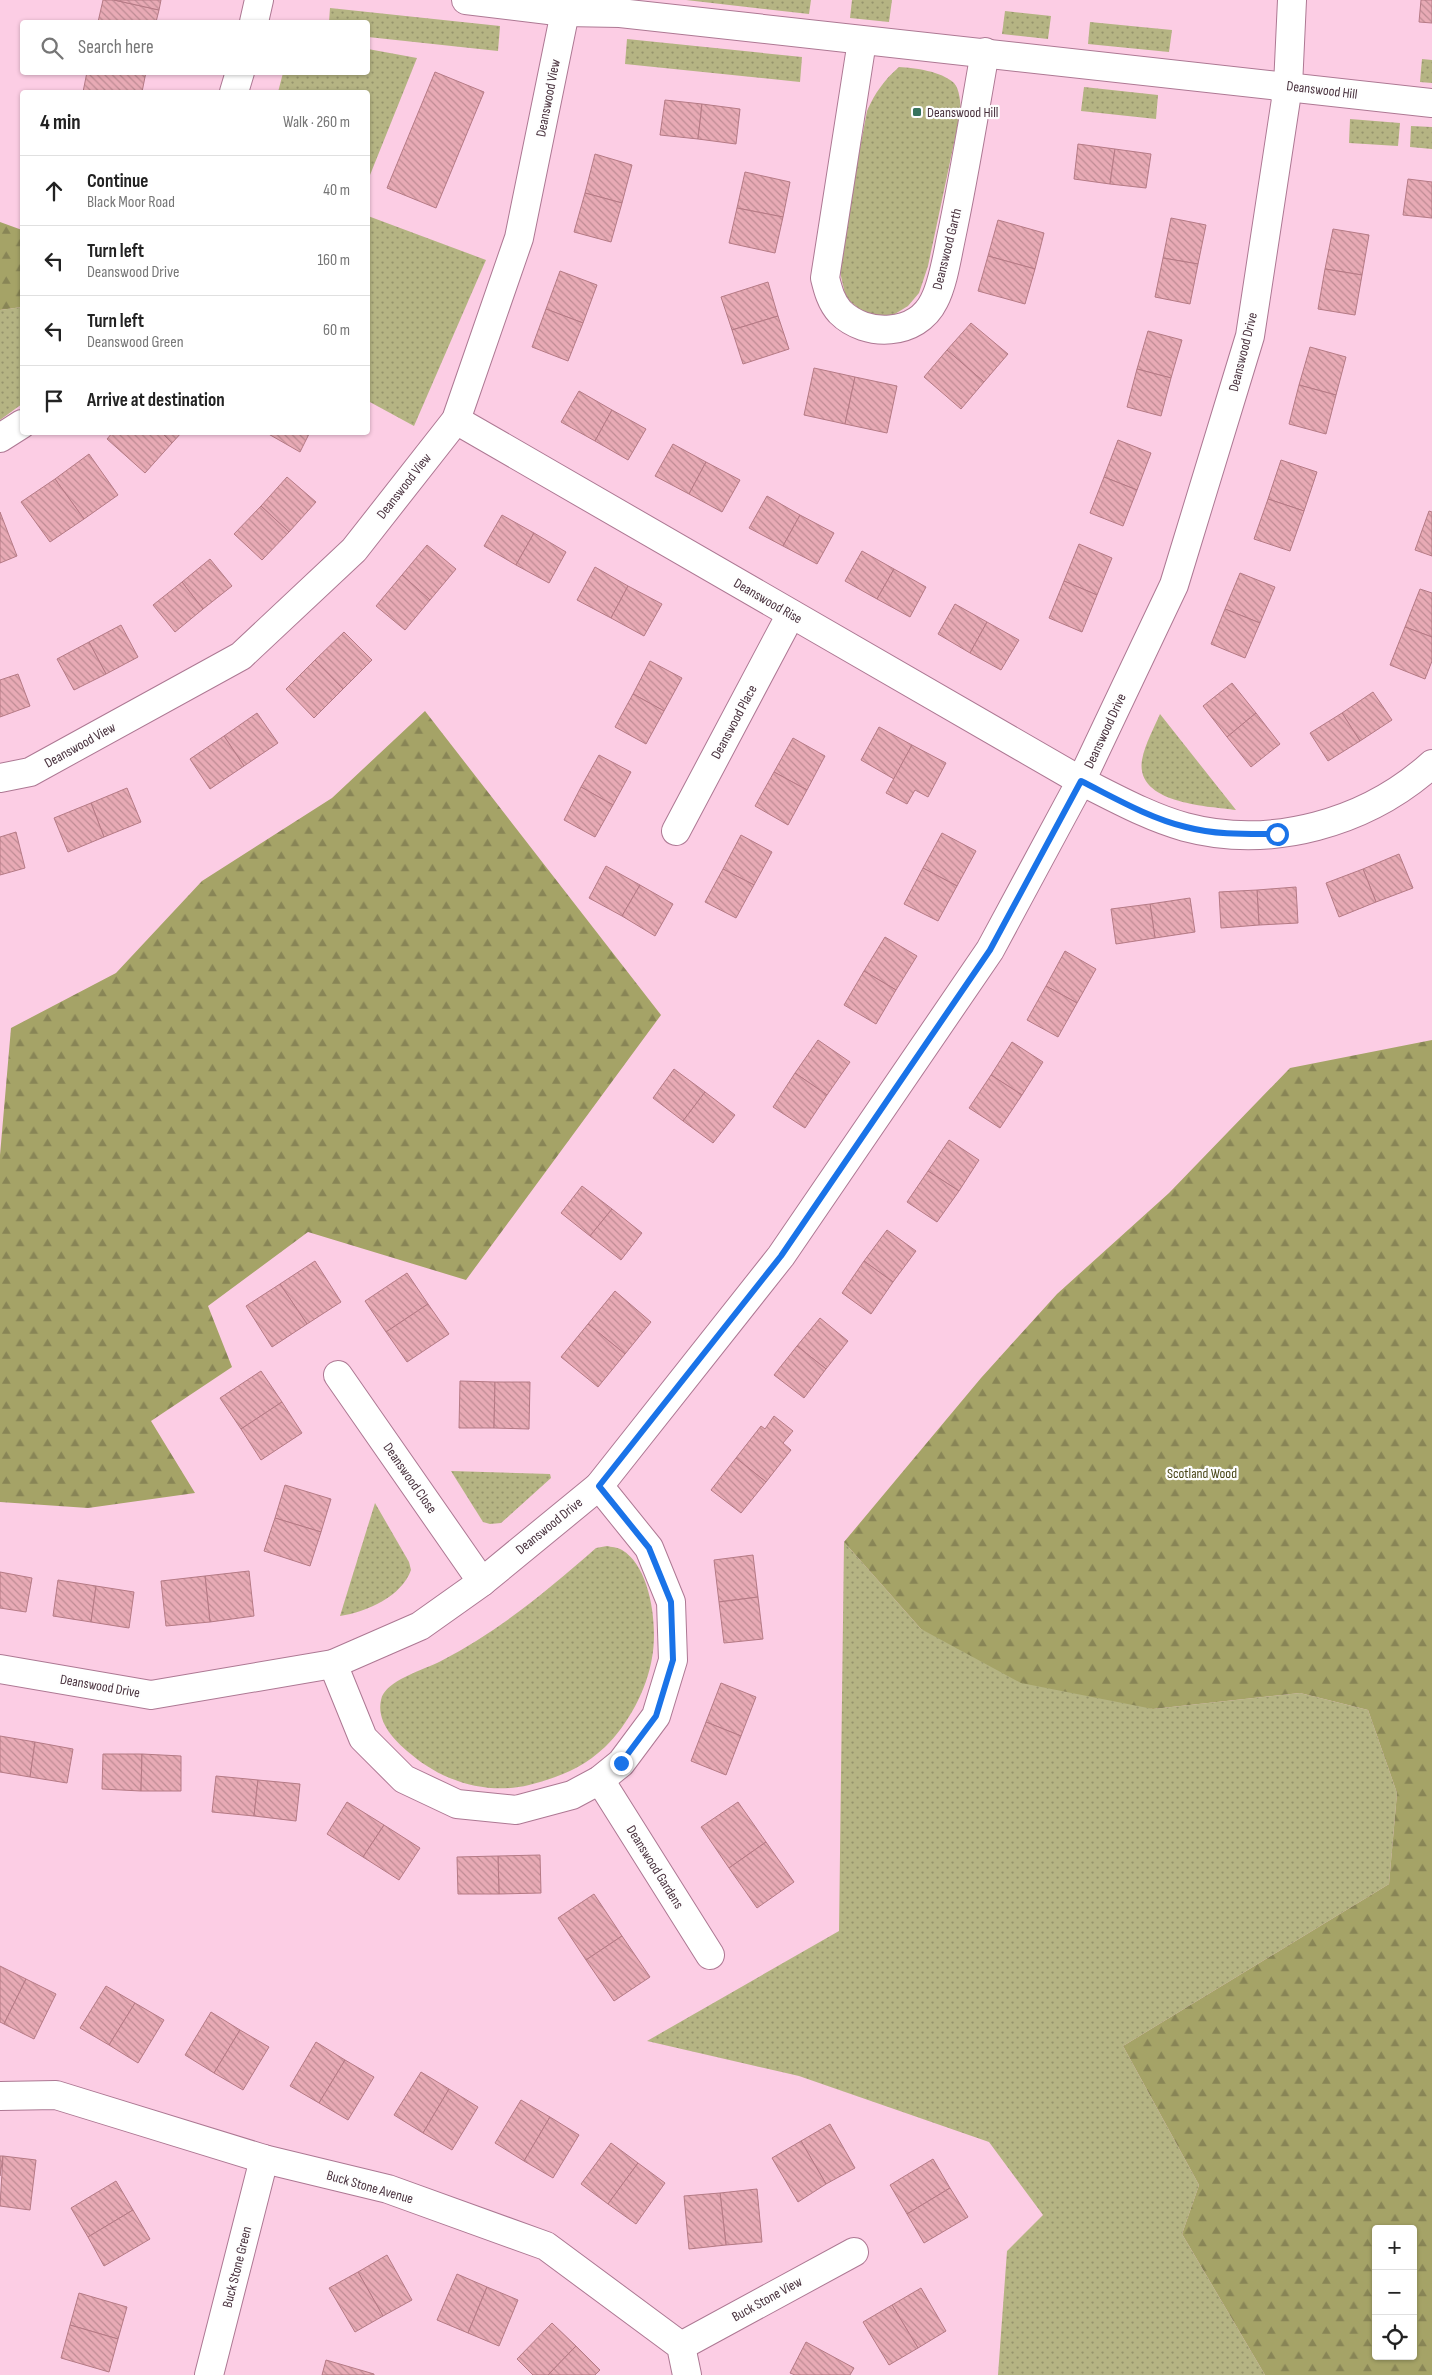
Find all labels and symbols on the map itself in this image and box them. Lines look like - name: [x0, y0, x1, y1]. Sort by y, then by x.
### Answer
- street label: Deanswood View: [532, 58, 564, 138]
- street label: Deanswood Hill: [1286, 77, 1358, 103]
- place label: Deanswood Hill: [927, 104, 998, 121]
- marker: Deanswood Hill: [911, 106, 923, 118]
- street label: Deanswood Garth: [929, 207, 965, 291]
- street label: Deanswood Drive: [1225, 311, 1261, 393]
- street label: Deanswood View: [373, 450, 435, 522]
- street label: Deanswood Rise: [731, 575, 805, 627]
- street label: Deanswood Place: [707, 682, 761, 762]
- street label: Deanswood Drive: [1080, 691, 1130, 771]
- street label: Deanswood View: [41, 718, 119, 772]
- route start: [1266, 823, 1289, 846]
- street label: Deanswood Close: [379, 1439, 441, 1517]
- park label: Scotland Wood: [1167, 1465, 1237, 1482]
- street label: Deanswood Drive: [512, 1494, 586, 1558]
- street label: Deanswood Drive: [59, 1671, 141, 1701]
- route end: [610, 1752, 633, 1775]
- street label: Deanswood Gardens: [623, 1822, 687, 1912]
- street label: Buck Stone Avenue: [325, 2167, 415, 2207]
- street label: Buck Stone Green: [219, 2225, 255, 2309]
- street label: Buck Stone View: [729, 2273, 805, 2325]

